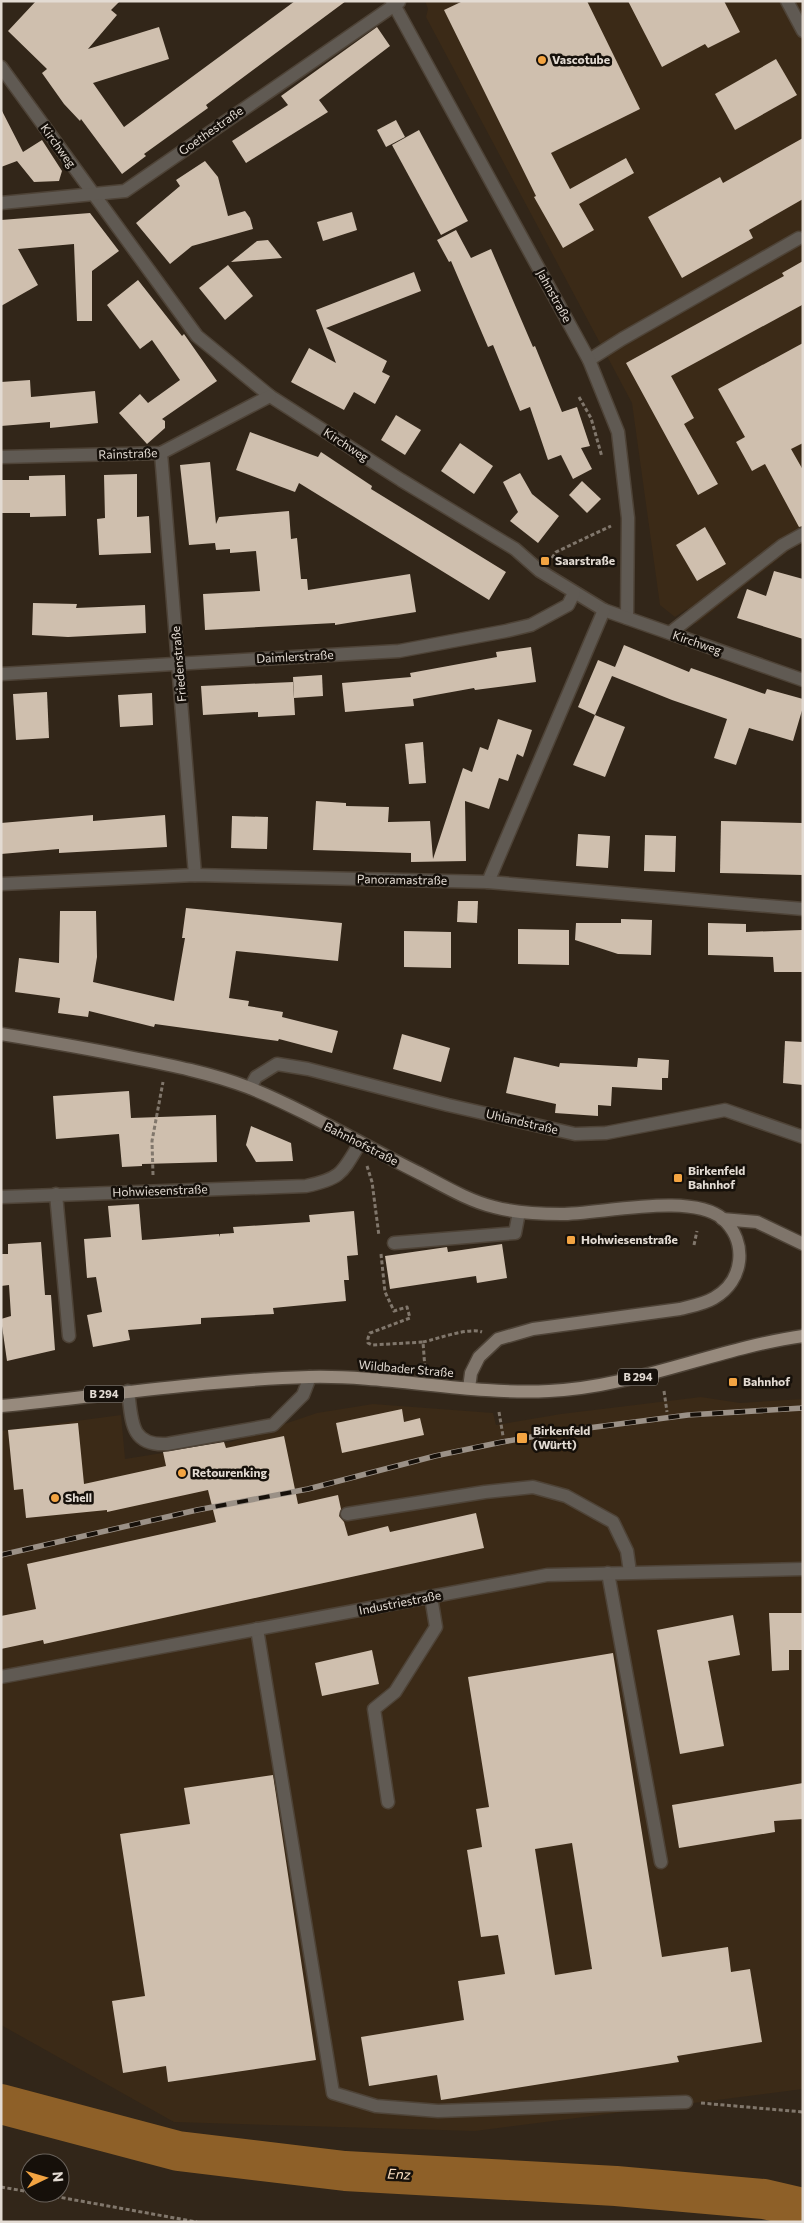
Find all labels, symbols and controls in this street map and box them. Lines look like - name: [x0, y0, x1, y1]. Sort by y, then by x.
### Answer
- place label: Vascotube: [552, 52, 610, 66]
- marker: Vascotube: [536, 54, 548, 66]
- street label: Goethestraße: [176, 103, 245, 157]
- street label: Kirchweg: [38, 121, 80, 170]
- street label: Jahnstraße: [534, 267, 575, 325]
- street label: Kirchweg: [322, 425, 372, 464]
- street label: Rainstraße: [98, 445, 158, 461]
- place label: Saarstraße: [555, 553, 615, 567]
- marker: Saarstraße: [539, 555, 551, 567]
- street label: Friedenstraße: [168, 626, 188, 703]
- street label: Kirchweg: [671, 627, 724, 657]
- street label: Daimlerstraße: [256, 647, 334, 665]
- street label: Panoramastraße: [357, 871, 447, 887]
- street label: Uhlandstraße: [485, 1106, 560, 1136]
- street label: Bahnhofstraße: [322, 1118, 401, 1168]
- place label: Birkenfeld Bahnhof: [688, 1163, 745, 1191]
- marker: Birkenfeld Bahnhof: [672, 1172, 684, 1184]
- street label: Hohwiesenstraße: [112, 1181, 208, 1199]
- place label: Hohwiesenstraße: [581, 1232, 678, 1246]
- marker: Hohwiesenstraße: [565, 1234, 577, 1246]
- street label: Wildbader Straße: [358, 1357, 454, 1379]
- road number: B 294: [618, 1368, 658, 1385]
- place label: Bahnhof: [743, 1374, 790, 1388]
- marker: Bahnhof: [727, 1376, 739, 1388]
- road number: B 294: [84, 1386, 124, 1402]
- place label: Birkenfeld (Württ): [533, 1423, 590, 1451]
- marker: Birkenfeld (Württ): [515, 1431, 529, 1445]
- place label: Retourenking: [192, 1465, 267, 1479]
- marker: Retourenking: [176, 1467, 188, 1479]
- place label: Shell: [65, 1490, 92, 1504]
- marker: Shell: [49, 1492, 61, 1504]
- street label: Industriestraße: [358, 1587, 442, 1617]
- north arrow: [20, 2153, 70, 2203]
- water label: Enz: [387, 2164, 411, 2183]
- text: N: [50, 2171, 67, 2183]

